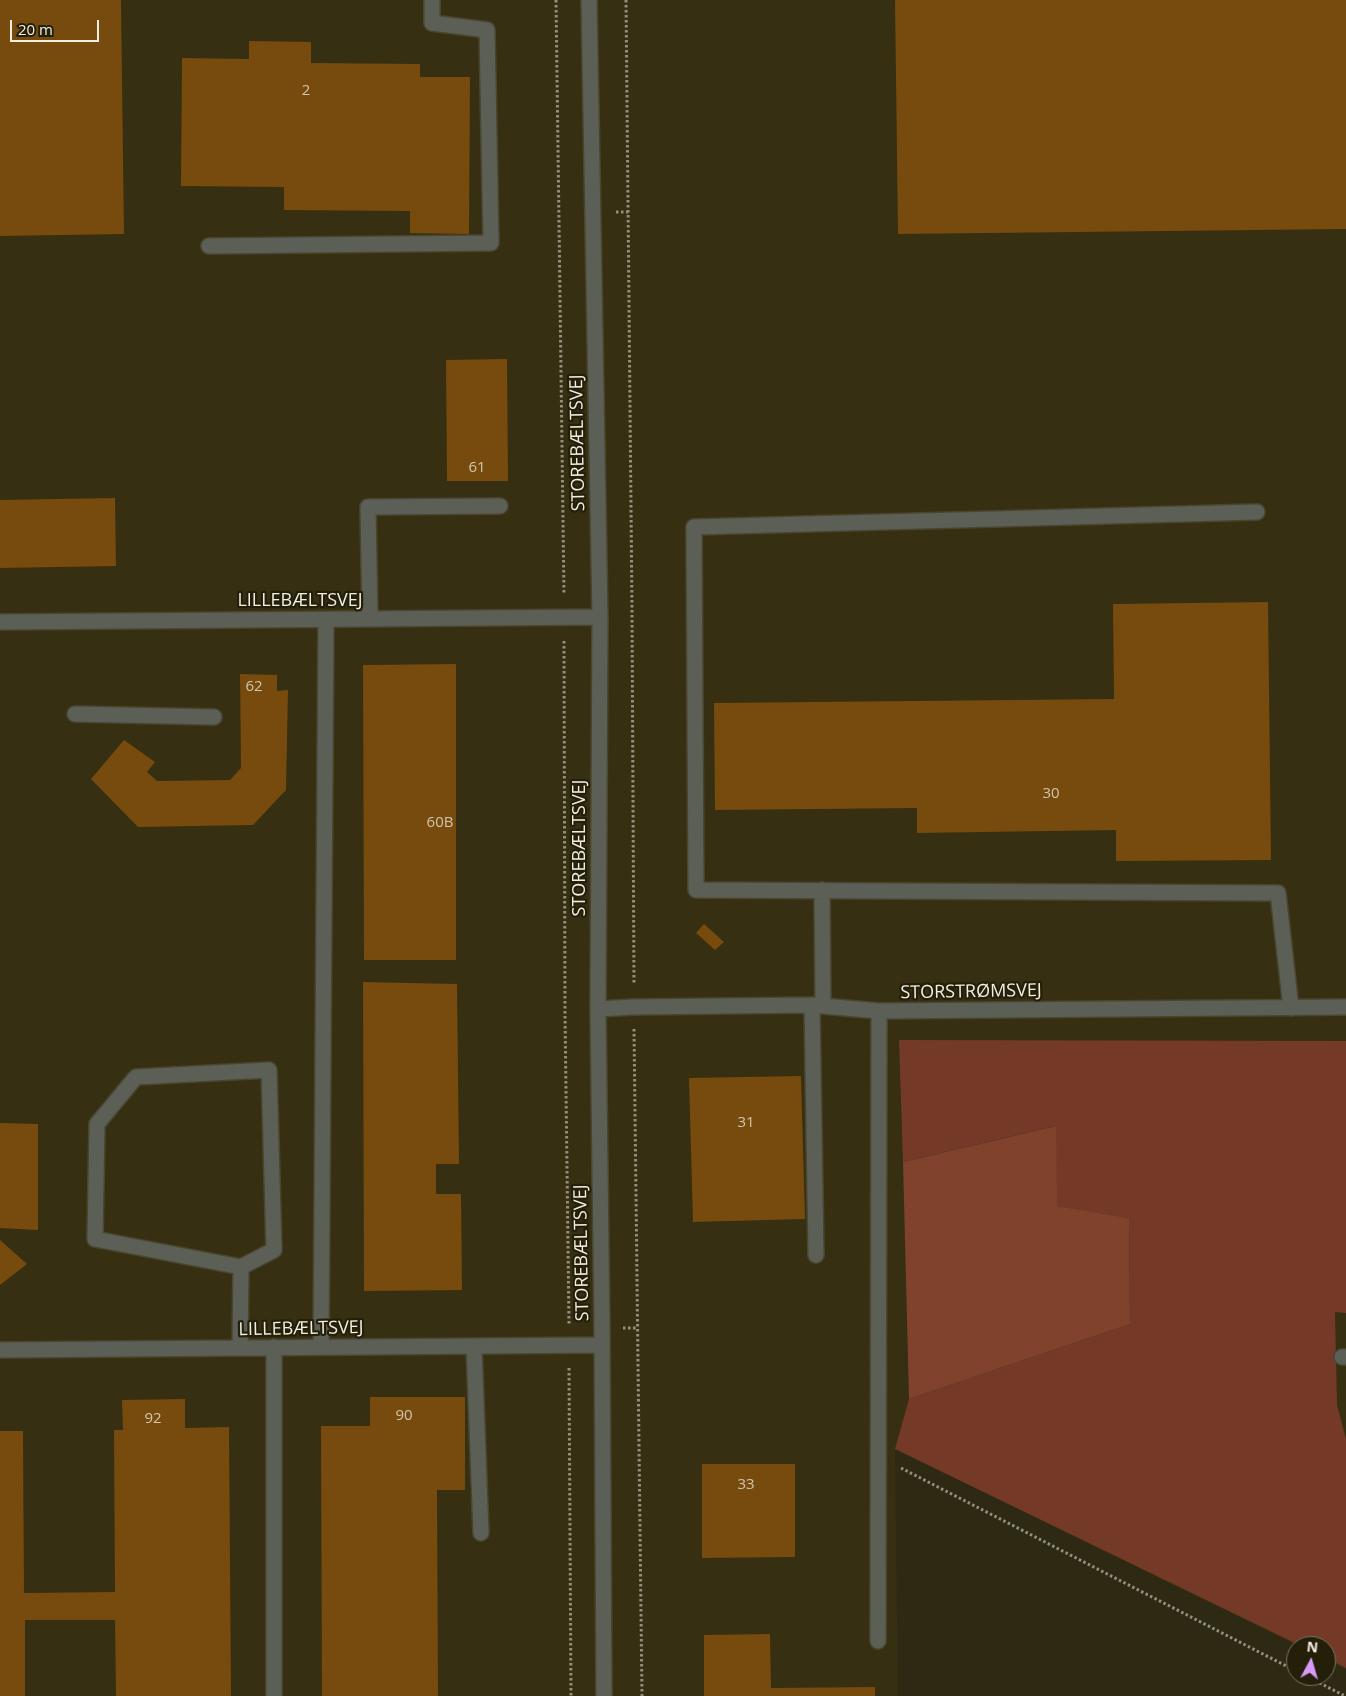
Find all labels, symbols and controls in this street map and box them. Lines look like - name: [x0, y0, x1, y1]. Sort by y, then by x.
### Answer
- scale bar: [12, 10, 101, 42]
- text: 20 m: [18, 19, 53, 39]
- house number: 2: [302, 82, 310, 100]
- street label: STOREBÆLTSVEJ: [566, 374, 590, 512]
- house number: 61: [468, 459, 486, 477]
- street label: LILLEBÆLTSVEJ: [237, 590, 363, 612]
- house number: 62: [245, 678, 263, 696]
- street label: STOREBÆLTSVEJ: [569, 780, 591, 916]
- house number: 30: [1042, 785, 1060, 803]
- house number: 60B: [427, 814, 453, 832]
- street label: STORSTRØMSVEJ: [900, 980, 1042, 1004]
- house number: 31: [737, 1114, 755, 1132]
- street label: STOREBÆLTSVEJ: [570, 1184, 594, 1322]
- street label: LILLEBÆLTSVEJ: [238, 1317, 364, 1341]
- house number: 90: [395, 1407, 413, 1425]
- house number: 92: [144, 1410, 162, 1428]
- house number: 33: [737, 1476, 755, 1494]
- north arrow: [1286, 1636, 1336, 1686]
- text: N: [1306, 1637, 1319, 1657]

